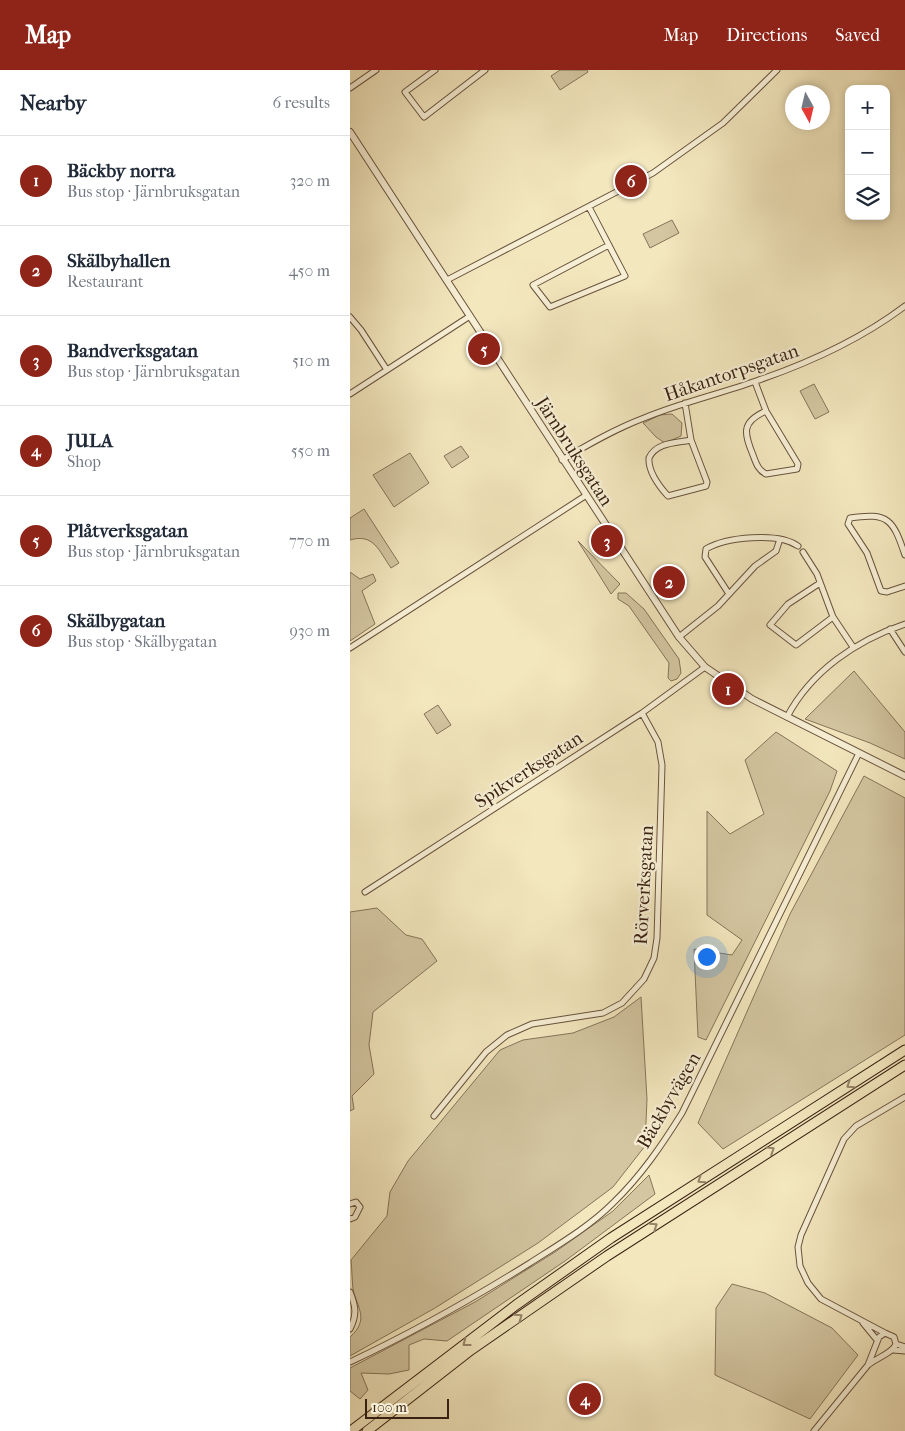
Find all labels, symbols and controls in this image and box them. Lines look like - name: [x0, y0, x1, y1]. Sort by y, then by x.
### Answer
- text: Map: [25, 21, 71, 49]
- text: Map: [664, 25, 698, 46]
- text: Directions: [726, 25, 807, 46]
- text: Saved: [835, 25, 880, 46]
- north arrow: [785, 85, 830, 130]
- map controls: [845, 85, 890, 220]
- button: +: [845, 85, 890, 130]
- text: Nearby: [20, 91, 86, 115]
- text: 6 results: [272, 93, 330, 112]
- button: −: [845, 130, 890, 175]
- text: Bäckby norra: [67, 160, 175, 182]
- pin: 6: [615, 162, 647, 200]
- text: 1: [33, 171, 39, 190]
- text: 320 m: [290, 171, 330, 190]
- button: layers: [845, 175, 890, 220]
- text: Bus stop · Järnbruksgatan: [67, 182, 240, 201]
- text: Skälbyhallen: [67, 250, 170, 272]
- text: 2: [32, 261, 40, 280]
- text: 450 m: [289, 261, 330, 280]
- text: Restaurant: [67, 272, 143, 291]
- pin: 5: [468, 330, 500, 368]
- text: Bandverksgatan: [67, 340, 198, 362]
- street label: Håkantorpsgatan: [661, 340, 802, 406]
- text: 3: [33, 351, 39, 370]
- text: 510 m: [292, 351, 330, 370]
- text: Bus stop · Järnbruksgatan: [67, 362, 240, 381]
- street label: Järnbruksgatan: [530, 391, 618, 510]
- text: JULA: [67, 430, 113, 452]
- text: 4: [31, 441, 41, 460]
- text: 550 m: [291, 441, 330, 460]
- text: Shop: [67, 452, 101, 471]
- text: Plåtverksgatan: [67, 520, 188, 542]
- pin: 3: [591, 522, 623, 560]
- text: 5: [33, 531, 39, 550]
- text: 770 m: [289, 531, 330, 550]
- text: Bus stop · Järnbruksgatan: [67, 542, 240, 561]
- pin: 2: [653, 563, 685, 601]
- text: Skälbygatan: [67, 610, 165, 632]
- text: 6: [32, 621, 40, 640]
- text: 930 m: [289, 621, 330, 640]
- text: Bus stop · Skälbygatan: [67, 632, 217, 651]
- pin: 1: [712, 670, 744, 708]
- street label: Spikverksgatan: [470, 727, 587, 813]
- street label: Rörverksgatan: [630, 825, 658, 945]
- your location: [694, 944, 720, 970]
- street label: Bäckbyvägen: [632, 1048, 705, 1153]
- one-way arrow: [847, 1078, 856, 1088]
- one-way arrow: [765, 1147, 774, 1156]
- one-way arrow: [697, 1174, 706, 1184]
- one-way arrow: [648, 1223, 657, 1232]
- one-way arrow: [513, 1314, 523, 1323]
- one-way arrow: [463, 1338, 472, 1346]
- pin: 4: [569, 1380, 601, 1418]
- scale bar: [365, 1396, 449, 1419]
- text: 100 m: [372, 1399, 407, 1416]

